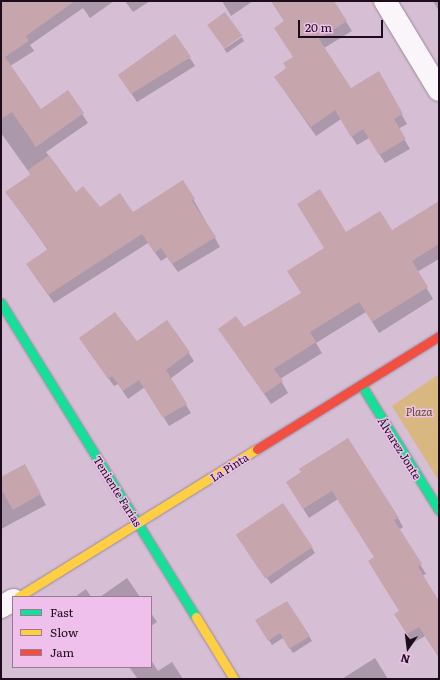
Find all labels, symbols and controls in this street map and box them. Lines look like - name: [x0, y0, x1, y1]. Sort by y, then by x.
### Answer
- scale bar: [300, 12, 385, 38]
- text: 20 m: [305, 18, 332, 36]
- park label: Plaza: [405, 404, 433, 418]
- street label: Álvarez Jonte: [376, 414, 424, 482]
- street label: La Pinta: [207, 450, 251, 484]
- street label: Teniente Farías: [91, 453, 145, 529]
- legend: [12, 596, 152, 668]
- text: Fast: [50, 603, 73, 621]
- text: Slow: [50, 623, 78, 641]
- north arrow: [388, 628, 428, 668]
- text: Jam: [50, 643, 74, 661]
- text: N: [399, 651, 412, 669]

